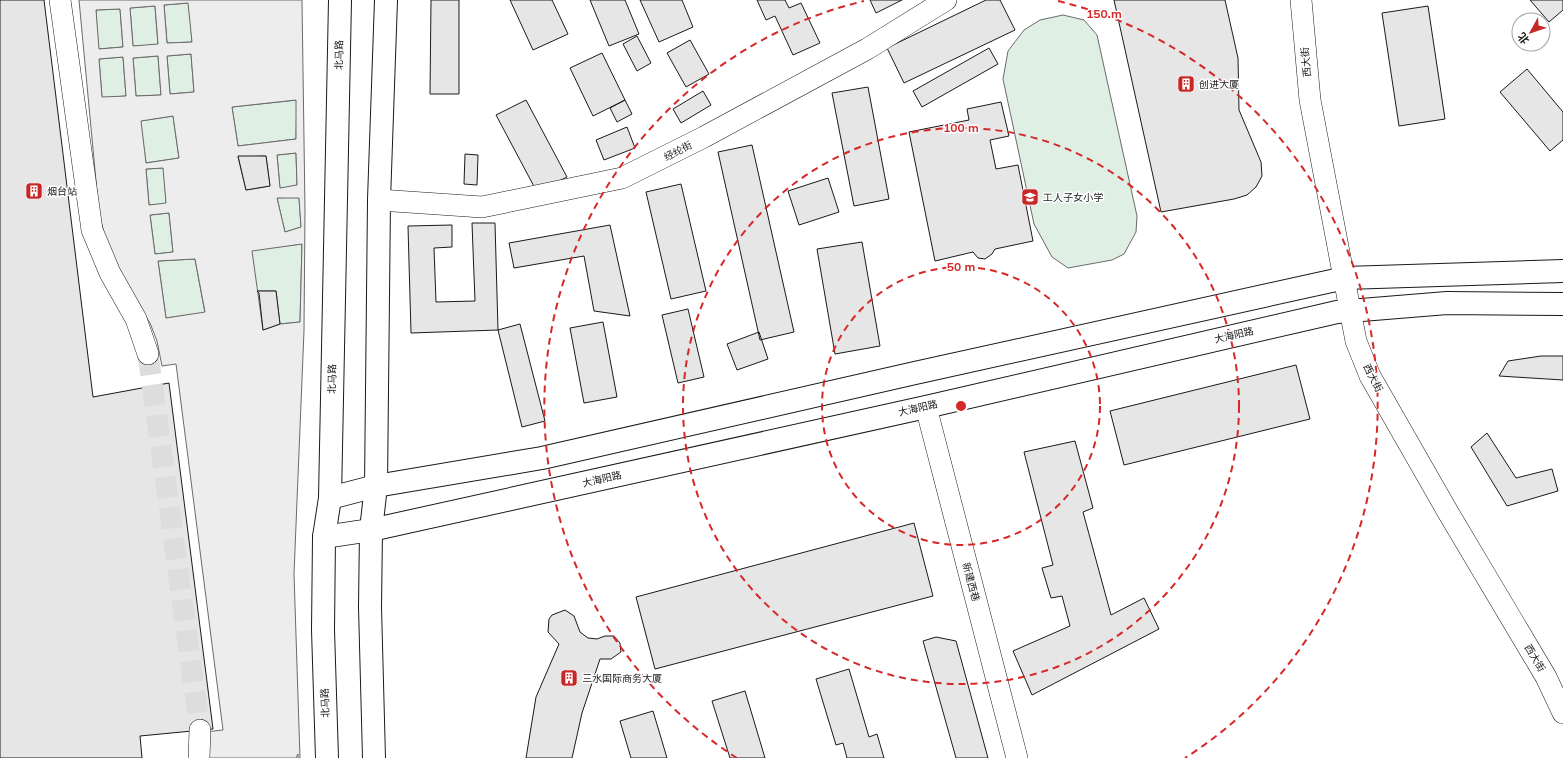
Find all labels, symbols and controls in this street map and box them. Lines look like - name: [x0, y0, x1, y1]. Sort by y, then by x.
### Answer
- text: 150 m: [1086, 6, 1122, 21]
- north arrow: [1511, 12, 1551, 52]
- text: 北: [1514, 30, 1532, 47]
- street label: 北马路: [332, 40, 346, 70]
- street label: 西大街: [1298, 46, 1314, 78]
- building icon: 创进大厦: [1176, 74, 1196, 94]
- place label: 创进大厦: [1199, 78, 1239, 91]
- text: 100 m: [943, 120, 979, 135]
- street label: 经纶街: [662, 138, 694, 164]
- building icon: 烟台站: [24, 181, 44, 201]
- place label: 烟台站: [47, 185, 77, 198]
- school or university icon: 工人子女小学: [1020, 187, 1040, 207]
- place label: 工人子女小学: [1043, 191, 1103, 204]
- text: 50 m: [947, 259, 975, 274]
- street label: 大海阳路: [1213, 324, 1255, 346]
- street label: 西大街: [1360, 362, 1386, 394]
- street label: 北马路: [325, 364, 339, 394]
- street label: 大海阳路: [897, 397, 939, 419]
- centre of rings: [954, 399, 968, 413]
- street label: 大海阳路: [581, 468, 623, 490]
- street label: 新建西巷: [960, 561, 982, 603]
- street label: 西大街: [1522, 642, 1548, 674]
- building icon: 三水国际商务大厦: [559, 668, 579, 688]
- place label: 三水国际商务大厦: [582, 672, 662, 685]
- street label: 北马路: [318, 688, 332, 718]

